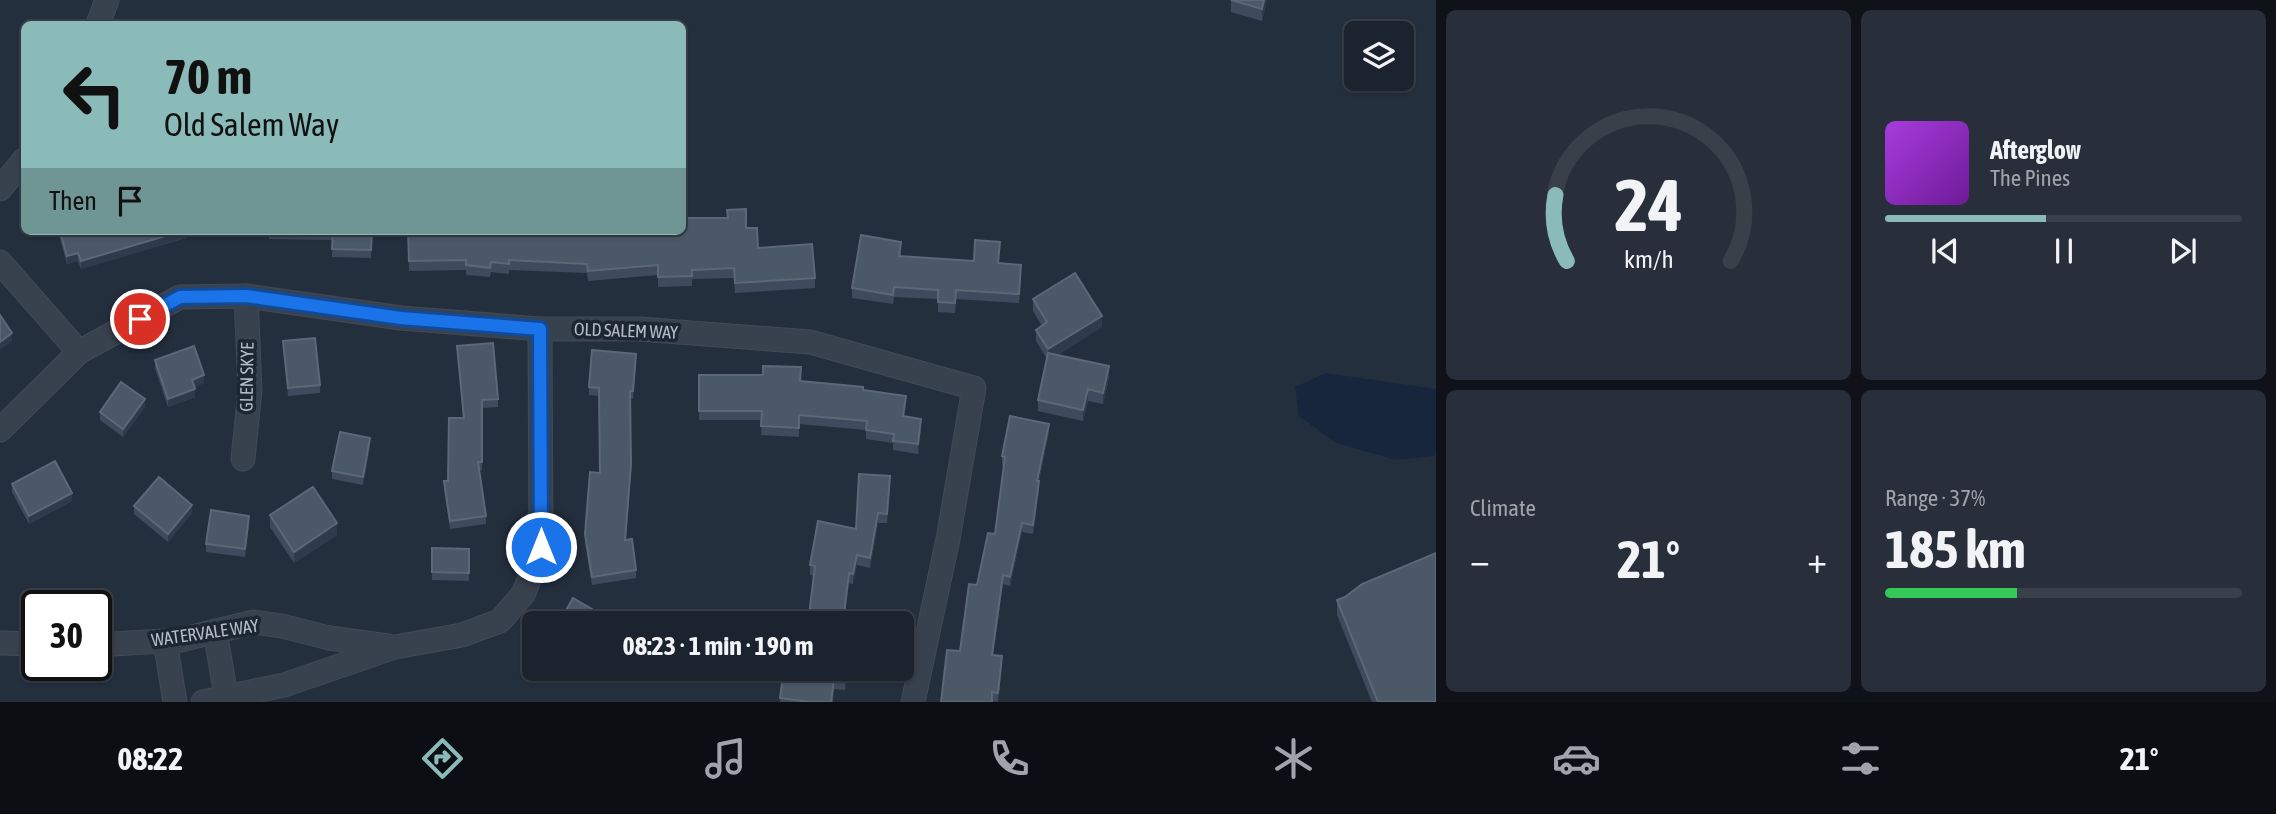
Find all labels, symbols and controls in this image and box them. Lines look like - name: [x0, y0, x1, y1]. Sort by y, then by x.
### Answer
- map controls: [1344, 21, 1414, 91]
- button: layers: [1344, 21, 1414, 91]
- text: 70 m: [164, 48, 252, 104]
- icon: left: [49, 49, 140, 140]
- text: Old Salem Way: [164, 106, 339, 143]
- text: Afterglow: [1990, 135, 2081, 165]
- text: 24: [1614, 164, 1683, 247]
- text: The Pines: [1990, 165, 2070, 191]
- icon: arrive: [111, 182, 149, 220]
- text: Then: [49, 186, 97, 216]
- icon: previous: [1926, 232, 1964, 270]
- icon: pause: [2045, 232, 2083, 270]
- icon: next: [2164, 232, 2202, 270]
- text: km/h: [1624, 245, 1673, 273]
- pin: [110, 289, 170, 349]
- icon: arrive: [121, 300, 159, 338]
- street label: OLD SALEM WAY: [574, 318, 678, 343]
- street label: GLEN SKYE: [235, 342, 258, 412]
- text: Range · 37%: [1885, 485, 1985, 511]
- text: Climate: [1470, 495, 1536, 521]
- position arrow: [504, 510, 578, 584]
- text: 185 km: [1885, 519, 2026, 579]
- text: 21°: [1617, 529, 1680, 589]
- text: −: [1470, 538, 1490, 581]
- text: +: [1807, 538, 1827, 581]
- speed limit sign: 30: [21, 590, 112, 681]
- street label: WATERVALE WAY: [150, 615, 260, 650]
- text: 08:23 · 1 min · 190 m: [623, 631, 813, 661]
- icon: directions: [418, 734, 467, 783]
- icon: music: [701, 734, 750, 783]
- icon: phone: [985, 734, 1034, 783]
- icon: climate: [1269, 734, 1318, 783]
- icon: car: [1552, 734, 1601, 783]
- icon: filters: [1836, 734, 1885, 783]
- text: 08:22: [117, 740, 183, 777]
- text: 21°: [2120, 740, 2159, 777]

